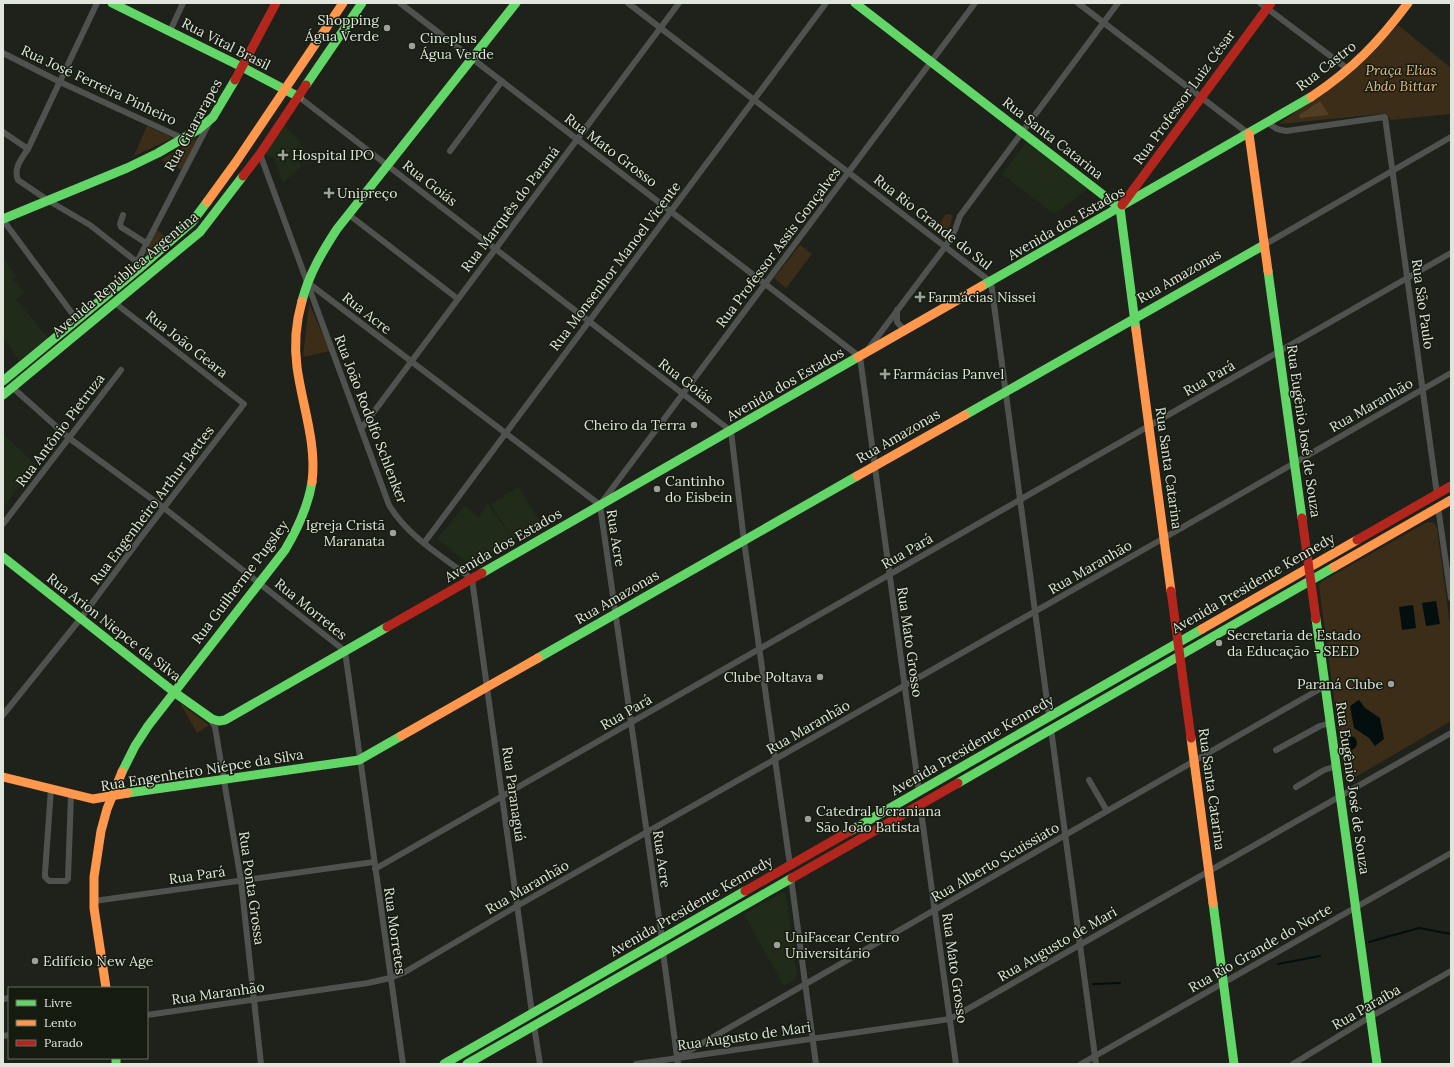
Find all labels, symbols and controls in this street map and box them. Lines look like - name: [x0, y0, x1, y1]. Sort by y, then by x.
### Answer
- place label: Shopping Água Verde: [304, 11, 379, 45]
- street label: Rua Vital Brasil: [179, 14, 274, 74]
- marker: Shopping Água Verde: [382, 23, 392, 33]
- street label: Rua Professor Luiz César: [1129, 26, 1239, 168]
- place label: Cineplus Água Verde: [419, 29, 494, 63]
- street label: Rua Castro: [1292, 37, 1360, 95]
- street label: Rua José Ferreira Pinheiro: [18, 41, 180, 129]
- marker: Cineplus Água Verde: [407, 41, 417, 51]
- park label: Praça Elias Abdo Bittar: [1364, 61, 1438, 95]
- street label: Rua Guararapes: [160, 76, 226, 174]
- street label: Rua Santa Catarina: [999, 93, 1107, 183]
- street label: Rua Mato Grosso: [561, 109, 661, 191]
- street label: Rua Marquês do Paraná: [457, 142, 563, 276]
- place label: Hospital IPO: [292, 146, 374, 164]
- marker: Hospital IPO: [277, 149, 289, 161]
- street label: Rua Goiás: [399, 156, 461, 210]
- street label: Rua Professor Assis Gonçalves: [712, 163, 844, 331]
- street label: Rua Rio Grande do Sul: [870, 170, 996, 274]
- street label: Rua Monsenhor Manoel Vicente: [545, 177, 685, 354]
- street label: Avenida dos Estados: [1003, 182, 1128, 264]
- place label: Unipreço: [337, 184, 397, 202]
- marker: Unipreço: [324, 188, 334, 198]
- street label: Avenida República Argentina: [47, 207, 202, 341]
- street label: Rua Amazonas: [1134, 245, 1224, 307]
- street label: Rua São Paulo: [1408, 258, 1438, 350]
- street label: Rua Acre: [339, 288, 396, 338]
- place label: Farmácias Nissei: [928, 288, 1036, 306]
- marker: Farmácias Nissei: [915, 292, 925, 302]
- street label: Rua João Geara: [142, 306, 232, 382]
- street label: Rua João Rodolfo Schlenker: [331, 332, 411, 506]
- street label: Avenida dos Estados: [722, 343, 847, 425]
- street label: Rua Eugênio José de Souza: [1283, 344, 1325, 518]
- street label: Rua Goiás: [655, 354, 717, 408]
- street label: Rua Pará: [1180, 356, 1238, 400]
- place label: Farmácias Panvel: [893, 365, 1004, 383]
- marker: Farmácias Panvel: [880, 369, 890, 379]
- street label: Rua Antônio Pietruza: [12, 370, 108, 490]
- street label: Rua Maranhão: [1326, 374, 1416, 436]
- street label: Rua Amazonas: [853, 405, 943, 467]
- street label: Rua Santa Catarina: [1152, 406, 1186, 530]
- place label: Cheiro da Terra: [584, 416, 686, 434]
- marker: Cheiro da Terra: [689, 420, 699, 430]
- street label: Rua Engenheiro Arthur Bettes: [86, 422, 218, 588]
- place label: Cantinho do Eisbein: [665, 472, 733, 506]
- marker: Cantinho do Eisbein: [652, 484, 662, 494]
- street label: Avenida dos Estados: [440, 504, 565, 586]
- street label: Rua Acre: [603, 508, 629, 568]
- street label: Rua Guilherme Pugsley: [188, 516, 293, 647]
- place label: Igreja Cristã Maranata: [306, 516, 385, 550]
- marker: Igreja Cristã Maranata: [388, 528, 398, 538]
- street label: Rua Pará: [878, 529, 936, 573]
- street label: Avenida Presidente Kennedy: [1167, 529, 1338, 638]
- street label: Rua Maranhão: [1045, 536, 1135, 598]
- street label: Rua Amazonas: [572, 566, 662, 628]
- street label: Rua Arion Niepce da Silva: [43, 569, 185, 685]
- street label: Rua Morretes: [271, 574, 351, 644]
- street label: Rua Mato Grosso: [893, 586, 927, 698]
- place label: Secretaria de Estado da Educação - SEED: [1227, 626, 1361, 660]
- marker: Secretaria de Estado da Educação - SEED: [1214, 638, 1224, 648]
- place label: Clube Poltava: [724, 668, 812, 686]
- marker: Clube Poltava: [815, 672, 825, 682]
- place label: Paraná Clube: [1297, 675, 1383, 693]
- marker: Paraná Clube: [1386, 679, 1396, 689]
- street label: Rua Pará: [597, 690, 655, 734]
- street label: Avenida Presidente Kennedy: [886, 691, 1057, 800]
- street label: Rua Maranhão: [763, 696, 853, 758]
- street label: Rua Eugênio José de Souza: [1332, 701, 1374, 875]
- street label: Rua Santa Catarina: [1195, 727, 1229, 851]
- street label: Rua Engenheiro Niépce da Silva: [99, 745, 305, 795]
- street label: Rua Paranaguá: [498, 745, 530, 843]
- place label: Catedral Ucraniana São João Batista: [816, 802, 941, 836]
- marker: Catedral Ucraniana São João Batista: [803, 814, 813, 824]
- street label: Rua Alberto Scuissiato: [928, 818, 1062, 906]
- street label: Rua Acre: [649, 829, 675, 889]
- street label: Rua Ponta Grossa: [235, 830, 269, 946]
- street label: Avenida Presidente Kennedy: [605, 852, 776, 961]
- street label: Rua Maranhão: [482, 856, 572, 918]
- street label: Rua Pará: [168, 862, 226, 888]
- street label: Rua Morretes: [380, 886, 410, 976]
- street label: Rua Rio Grande do Norte: [1185, 899, 1335, 996]
- street label: Rua Augusto de Mari: [994, 902, 1120, 985]
- street label: Rua Mato Grosso: [938, 912, 972, 1024]
- place label: UniFacear Centro Universitário: [785, 928, 899, 962]
- marker: UniFacear Centro Universitário: [772, 940, 782, 950]
- place label: Edifício New Age: [43, 952, 154, 970]
- marker: Edifício New Age: [30, 956, 40, 966]
- street label: Rua Maranhão: [170, 978, 266, 1008]
- street label: Rua Paraíba: [1329, 980, 1403, 1034]
- legend: [8, 987, 148, 1059]
- text: Livre: [44, 995, 72, 1010]
- text: Lento: [44, 1015, 76, 1030]
- street label: Rua Augusto de Mari: [676, 1018, 812, 1054]
- text: Parado: [44, 1035, 83, 1050]

